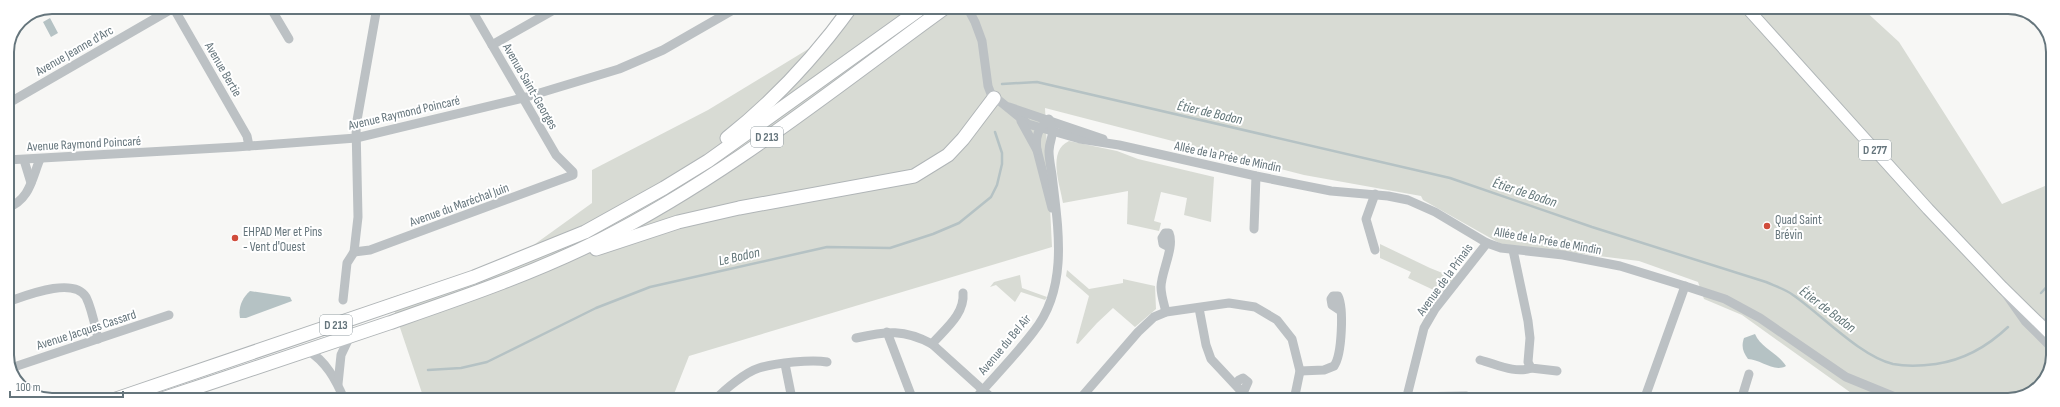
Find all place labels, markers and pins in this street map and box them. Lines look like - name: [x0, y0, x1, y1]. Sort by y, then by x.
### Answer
- place label: Quad Saint Brévin: [1775, 212, 1822, 243]
- marker: Quad Saint Brévin: [1762, 221, 1772, 231]
- place label: EHPAD Mer et Pins - Vent d'Ouest: [243, 224, 323, 255]
- marker: EHPAD Mer et Pins - Vent d'Ouest: [230, 233, 240, 243]

